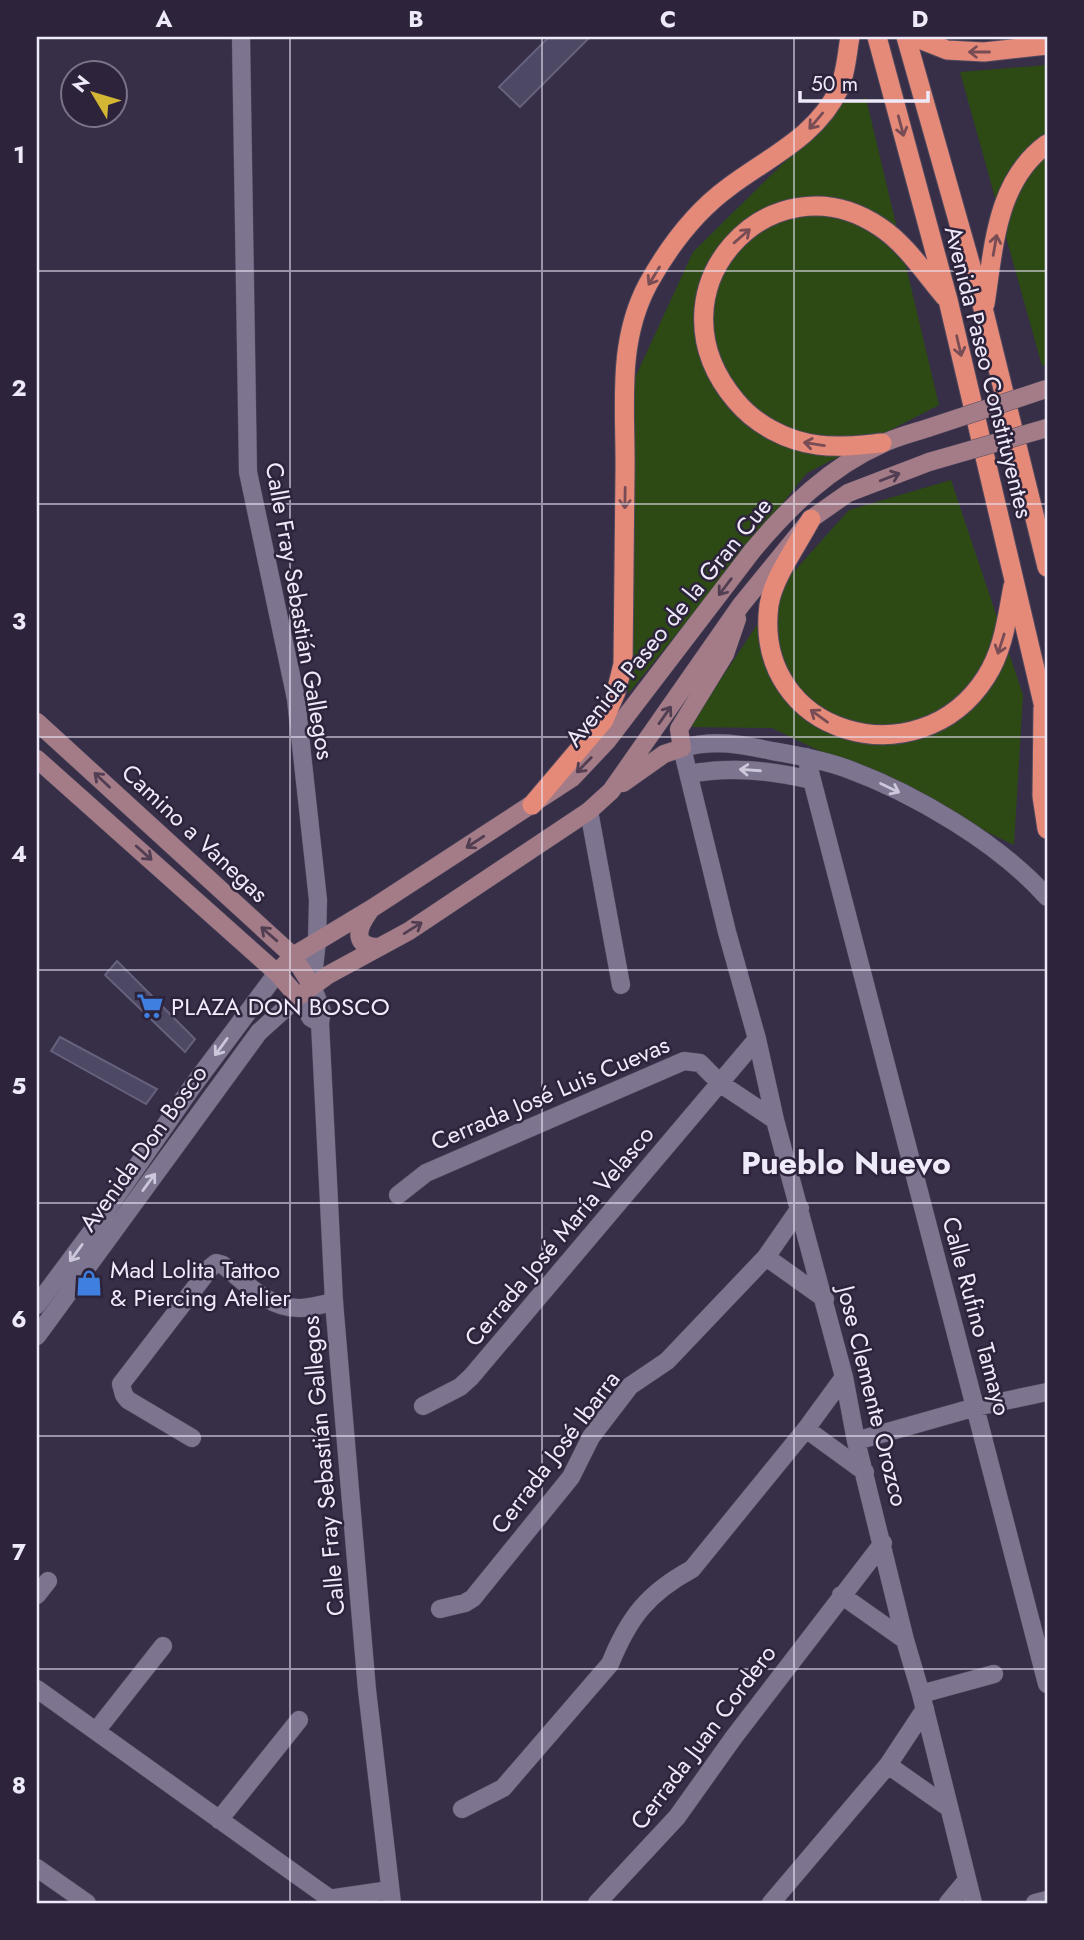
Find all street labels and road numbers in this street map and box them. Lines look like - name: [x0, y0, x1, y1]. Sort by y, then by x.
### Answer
- street label: Avenida Paseo Constituyentes: [936, 222, 1042, 522]
- street label: Calle Fray Sebastián Gallegos: [257, 460, 343, 762]
- street label: Avenida Paseo de la Gran Cue: [556, 490, 780, 754]
- street label: Camino a Vanegas: [114, 756, 276, 910]
- street label: Cerrada José Luis Cuevas: [425, 1027, 675, 1159]
- street label: Avenida Don Bosco: [71, 1057, 215, 1239]
- street label: Cerrada José María Velasco: [456, 1118, 662, 1354]
- street label: Calle Rufino Tamayo: [934, 1213, 1020, 1419]
- street label: Jose Clemente Orozco: [828, 1279, 917, 1510]
- street label: Calle Fray Sebastián Gallegos: [292, 1314, 354, 1618]
- street label: Cerrada José Ibarra: [482, 1363, 628, 1541]
- street label: Cerrada Juan Cordero: [622, 1637, 784, 1837]

